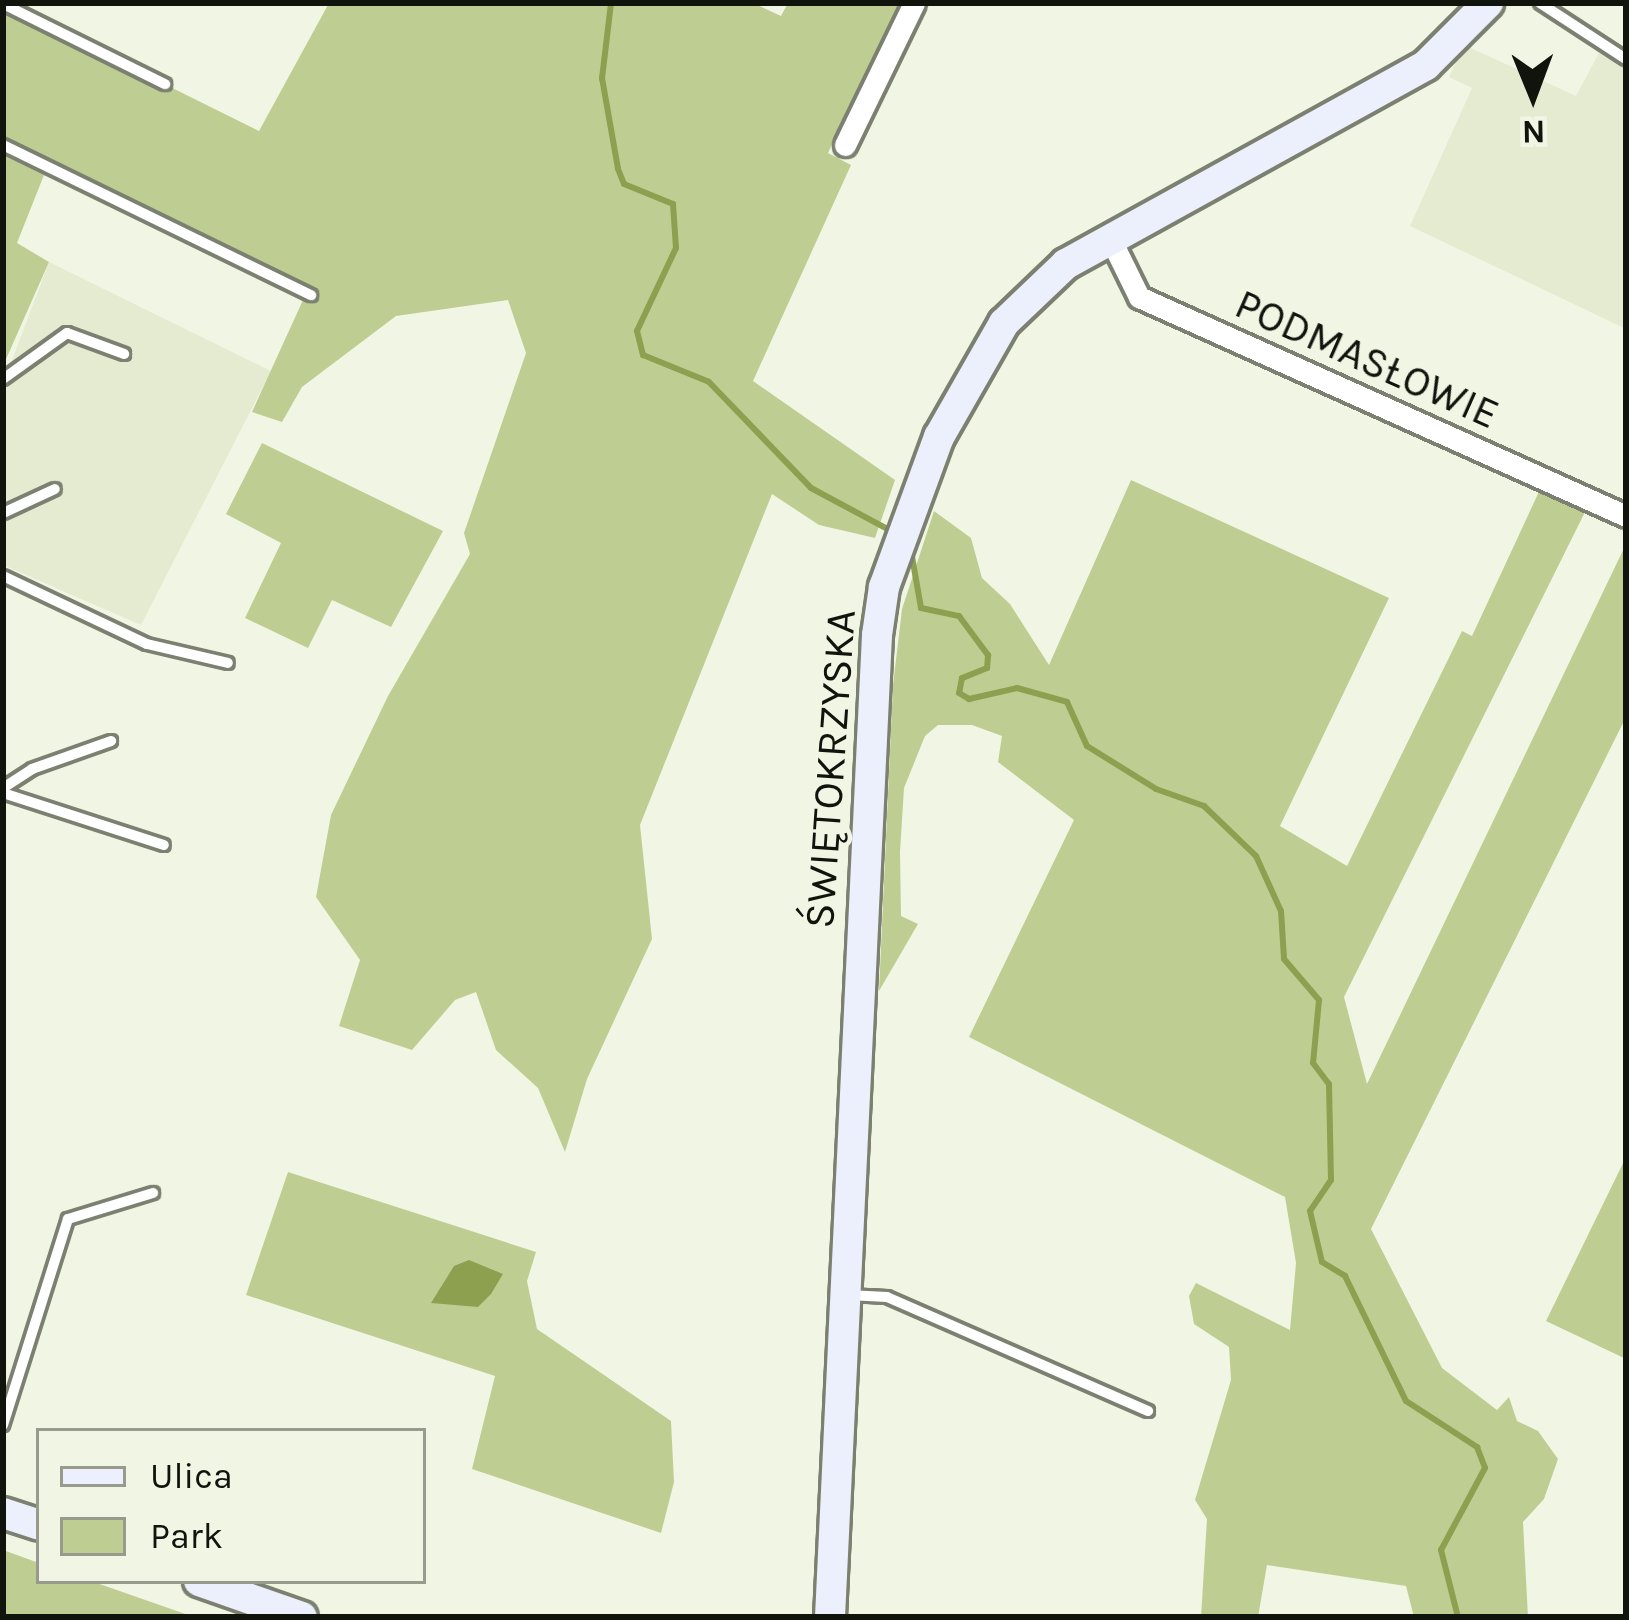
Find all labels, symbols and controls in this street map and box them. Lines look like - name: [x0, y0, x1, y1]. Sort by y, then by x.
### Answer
- north arrow: [1473, 36, 1593, 156]
- text: N: [1521, 113, 1546, 151]
- street label: PODMASŁOWIE: [1228, 278, 1506, 440]
- street label: ŚWIĘTOKRZYSKA: [794, 608, 866, 930]
- legend: [36, 1428, 426, 1584]
- text: Ulica: [150, 1455, 233, 1497]
- text: Park: [150, 1515, 223, 1557]

